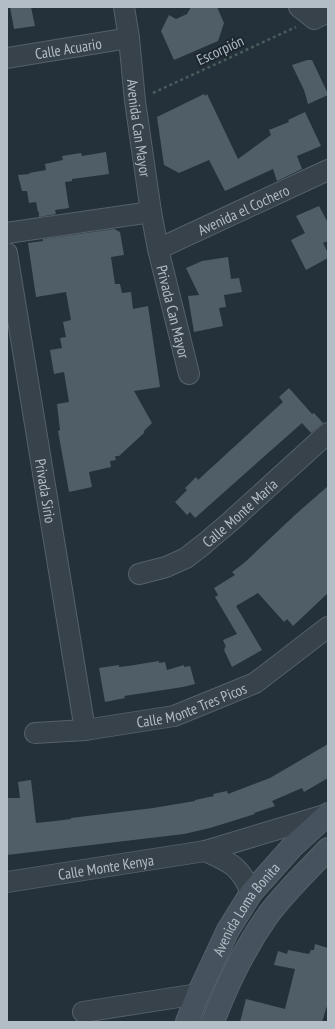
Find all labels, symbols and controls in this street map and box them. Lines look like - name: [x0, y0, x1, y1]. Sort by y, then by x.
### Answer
- street label: Escorpión: [193, 31, 247, 69]
- street label: Calle Acuario: [33, 33, 103, 63]
- street label: Avenida Can Mayor: [123, 78, 155, 179]
- street label: Avenida el Cochero: [194, 180, 292, 239]
- street label: Privada Can Mayor: [153, 263, 194, 361]
- street label: Privada Sirio: [31, 457, 61, 524]
- street label: Calle Monte María: [198, 474, 281, 551]
- street label: Calle Monte Tres Picos: [135, 678, 249, 731]
- street label: Calle Monte Kenya: [57, 850, 155, 883]
- street label: Avenida Loma Bonita: [208, 858, 283, 959]

